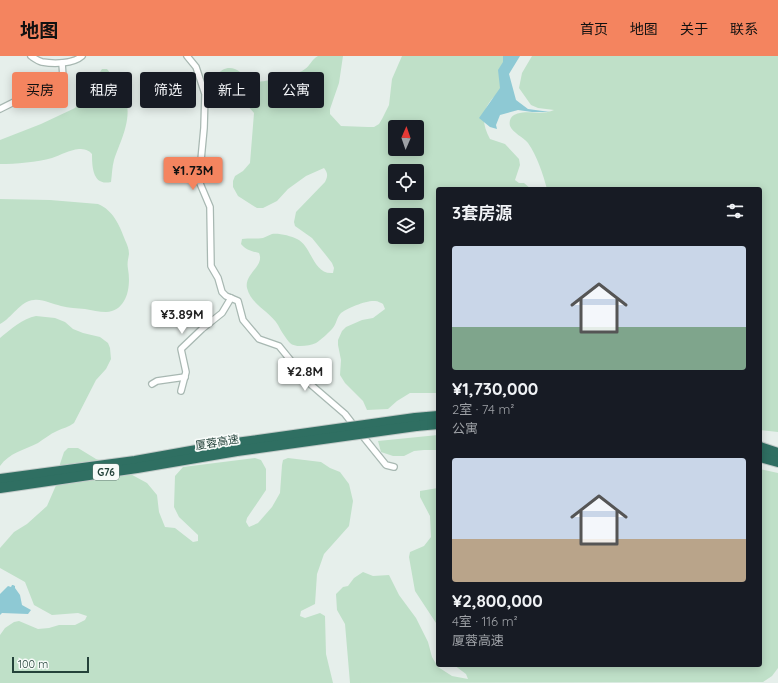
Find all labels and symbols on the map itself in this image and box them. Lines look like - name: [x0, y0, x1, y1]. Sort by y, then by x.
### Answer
- north arrow: [388, 120, 424, 156]
- pin: ¥1.73M: [160, 157, 226, 191]
- pin: ¥3.89M: [149, 301, 215, 335]
- pin: ¥2.8M: [277, 358, 333, 392]
- street label: 厦蓉高速: [194, 432, 240, 452]
- road number: G76: [93, 464, 119, 480]
- scale bar: [12, 655, 89, 674]

